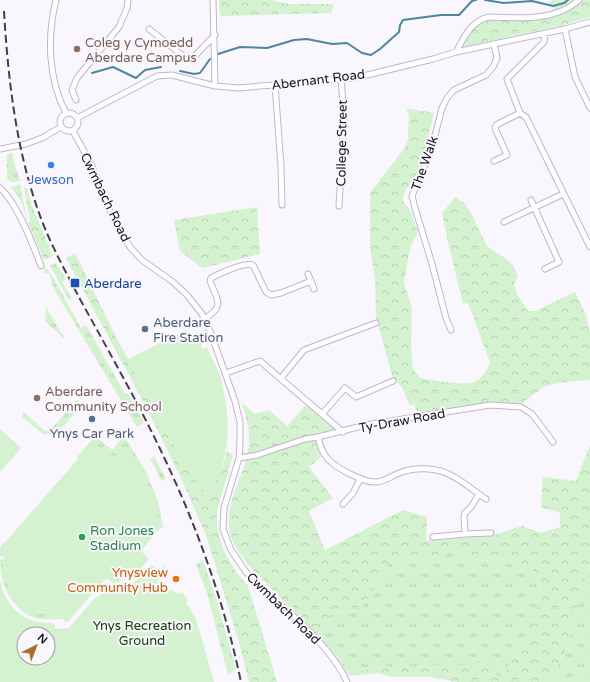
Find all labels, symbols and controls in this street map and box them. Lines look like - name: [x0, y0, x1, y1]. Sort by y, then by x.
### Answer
- place label: Coleg y Cymoedd Aberdare Campus: [85, 35, 197, 66]
- marker: Coleg y Cymoedd Aberdare Campus: [72, 44, 82, 54]
- street label: Abernant Road: [270, 66, 366, 94]
- street label: College Street: [333, 100, 351, 186]
- street label: The Walk: [408, 134, 442, 193]
- street label: Cwmbach Road: [77, 150, 134, 245]
- marker: Jewson: [46, 160, 56, 170]
- place label: Jewson: [28, 172, 74, 188]
- place label: Aberdare: [84, 276, 142, 292]
- marker: Aberdare: [69, 277, 81, 289]
- place label: Aberdare Fire Station: [153, 315, 223, 346]
- marker: Aberdare Fire Station: [140, 324, 150, 334]
- place label: Aberdare Community School: [45, 384, 162, 415]
- marker: Aberdare Community School: [32, 393, 42, 403]
- street label: Ty-Draw Road: [358, 406, 447, 436]
- marker: Ynys Car Park: [87, 414, 97, 424]
- place label: Ynys Car Park: [50, 426, 134, 442]
- place label: Ron Jones Stadium: [90, 523, 154, 554]
- marker: Ron Jones Stadium: [77, 532, 87, 542]
- place label: Ynysview Community Hub: [67, 565, 168, 596]
- street label: Cwmbach Road: [243, 569, 324, 648]
- marker: Ynysview Community Hub: [171, 574, 181, 584]
- park label: Ynys Recreation Ground: [93, 618, 191, 649]
- north arrow: [16, 626, 56, 666]
- text: N: [35, 631, 50, 647]

